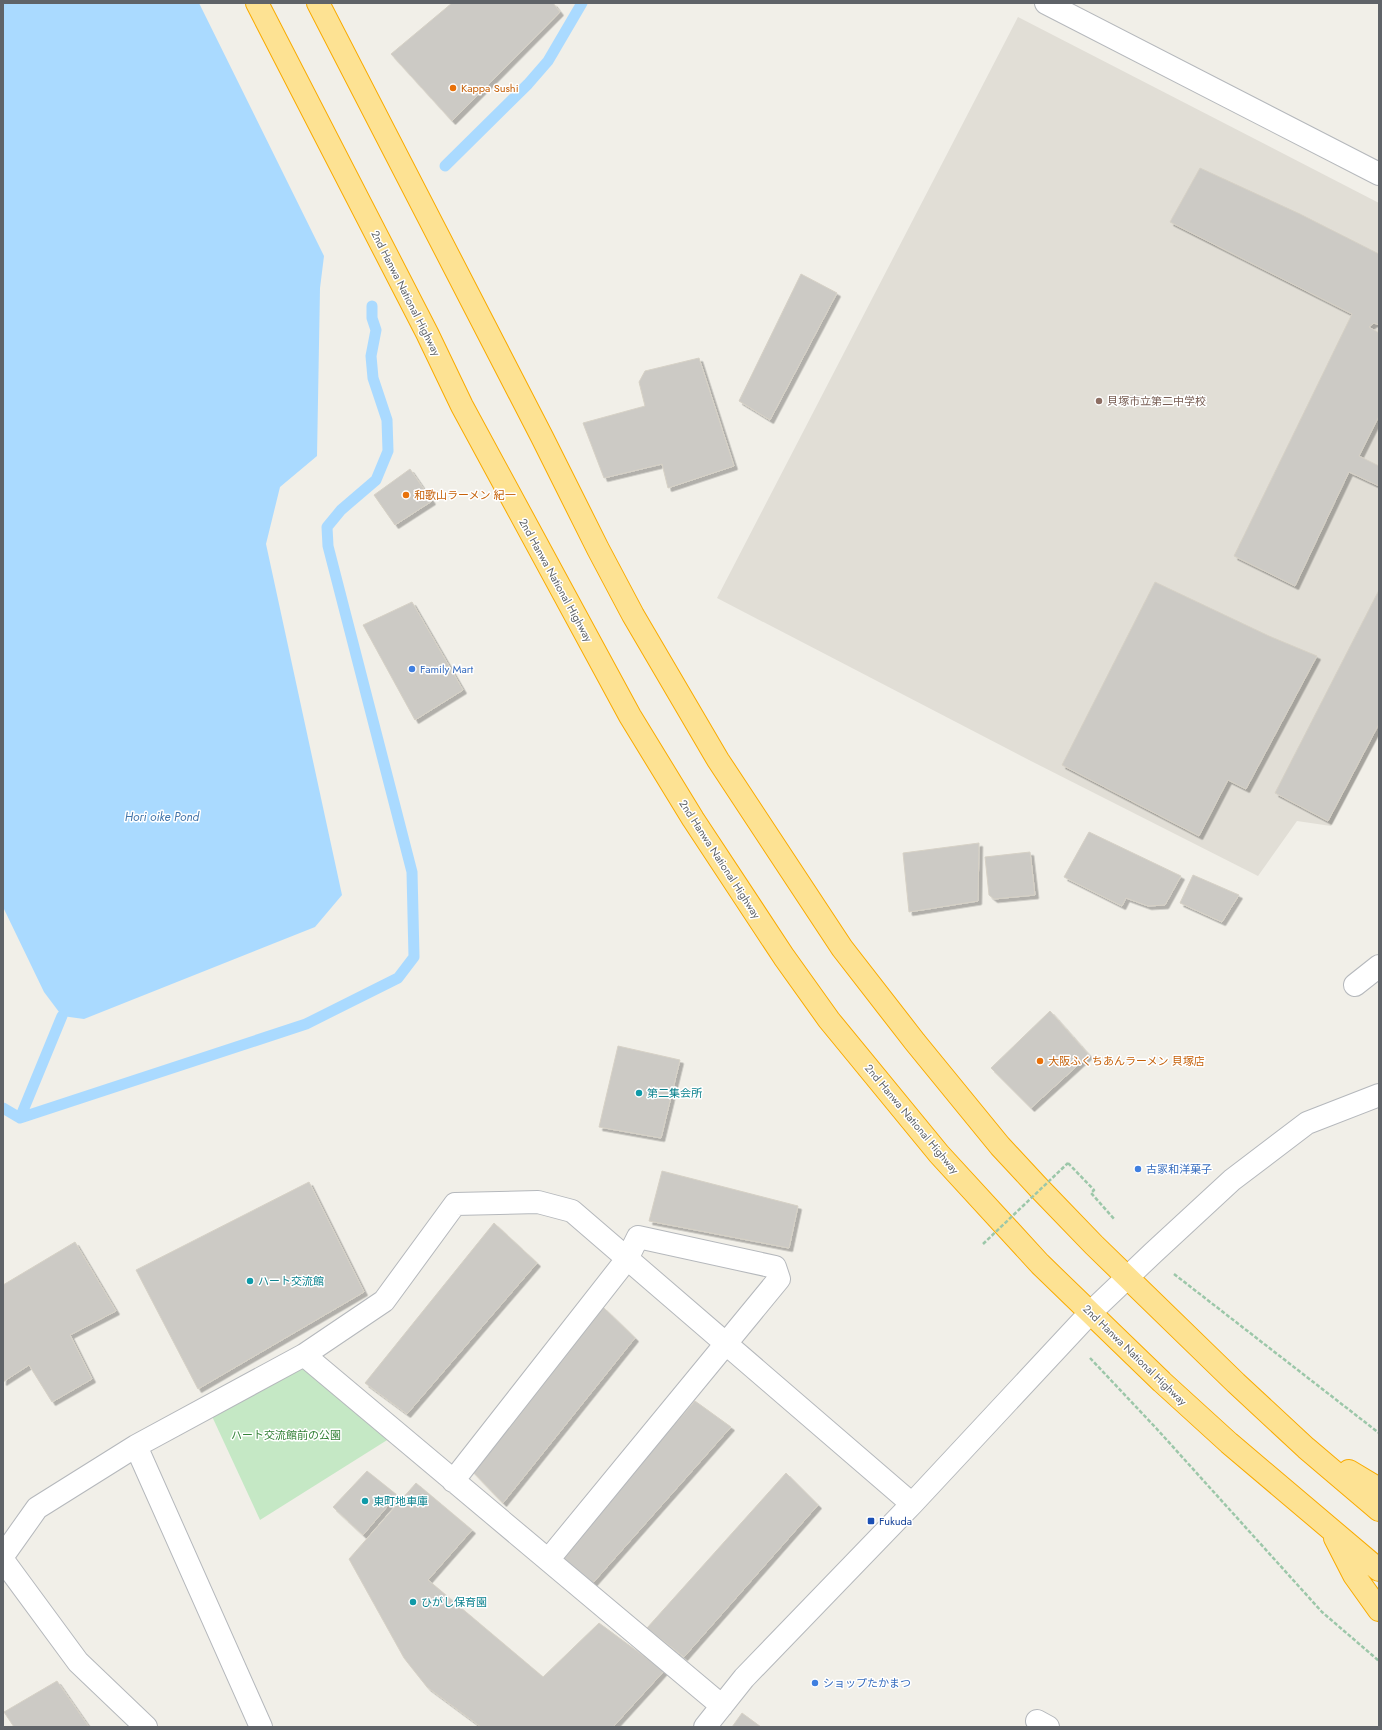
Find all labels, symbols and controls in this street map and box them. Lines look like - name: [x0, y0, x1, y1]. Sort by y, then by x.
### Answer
- place label: Kappa Sushi: [461, 80, 519, 96]
- marker: Kappa Sushi: [448, 83, 458, 93]
- street label: 2nd Hanwa National Highway: [367, 227, 445, 359]
- place label: 貝塚市立第二中学校: [1107, 393, 1206, 409]
- marker: 貝塚市立第二中学校: [1094, 396, 1104, 406]
- place label: 和歌山ラーメン 紀一: [414, 487, 516, 503]
- marker: 和歌山ラーメン 紀一: [401, 490, 411, 500]
- street label: 2nd Hanwa National Highway: [515, 515, 597, 645]
- place label: Family Mart: [420, 661, 474, 677]
- marker: Family Mart: [407, 664, 417, 674]
- street label: 2nd Hanwa National Highway: [675, 796, 765, 922]
- water label: Hori oike Pond: [125, 808, 201, 826]
- place label: 大阪ふくちあんラーメン 貝塚店: [1048, 1053, 1205, 1069]
- marker: 大阪ふくちあんラーメン 貝塚店: [1035, 1056, 1045, 1066]
- street label: 2nd Hanwa National Highway: [861, 1061, 963, 1178]
- place label: 第二集会所: [647, 1085, 703, 1101]
- marker: 第二集会所: [634, 1088, 644, 1098]
- place label: 古家和洋菓子: [1146, 1161, 1212, 1177]
- marker: 古家和洋菓子: [1133, 1164, 1143, 1174]
- place label: ハート交流館: [258, 1273, 324, 1289]
- marker: ハート交流館: [245, 1276, 255, 1286]
- street label: 2nd Hanwa National Highway: [1079, 1301, 1191, 1409]
- park label: ハート交流館前の公園: [231, 1427, 341, 1443]
- place label: 東町地車庫: [373, 1493, 428, 1509]
- marker: 東町地車庫: [360, 1496, 370, 1506]
- place label: Fukuda: [879, 1513, 912, 1529]
- marker: Fukuda: [866, 1516, 876, 1526]
- place label: ひがし保育園: [421, 1594, 487, 1610]
- marker: ひがし保育園: [408, 1597, 418, 1607]
- place label: ショップたかまつ: [823, 1675, 911, 1691]
- marker: ショップたかまつ: [810, 1678, 820, 1688]

